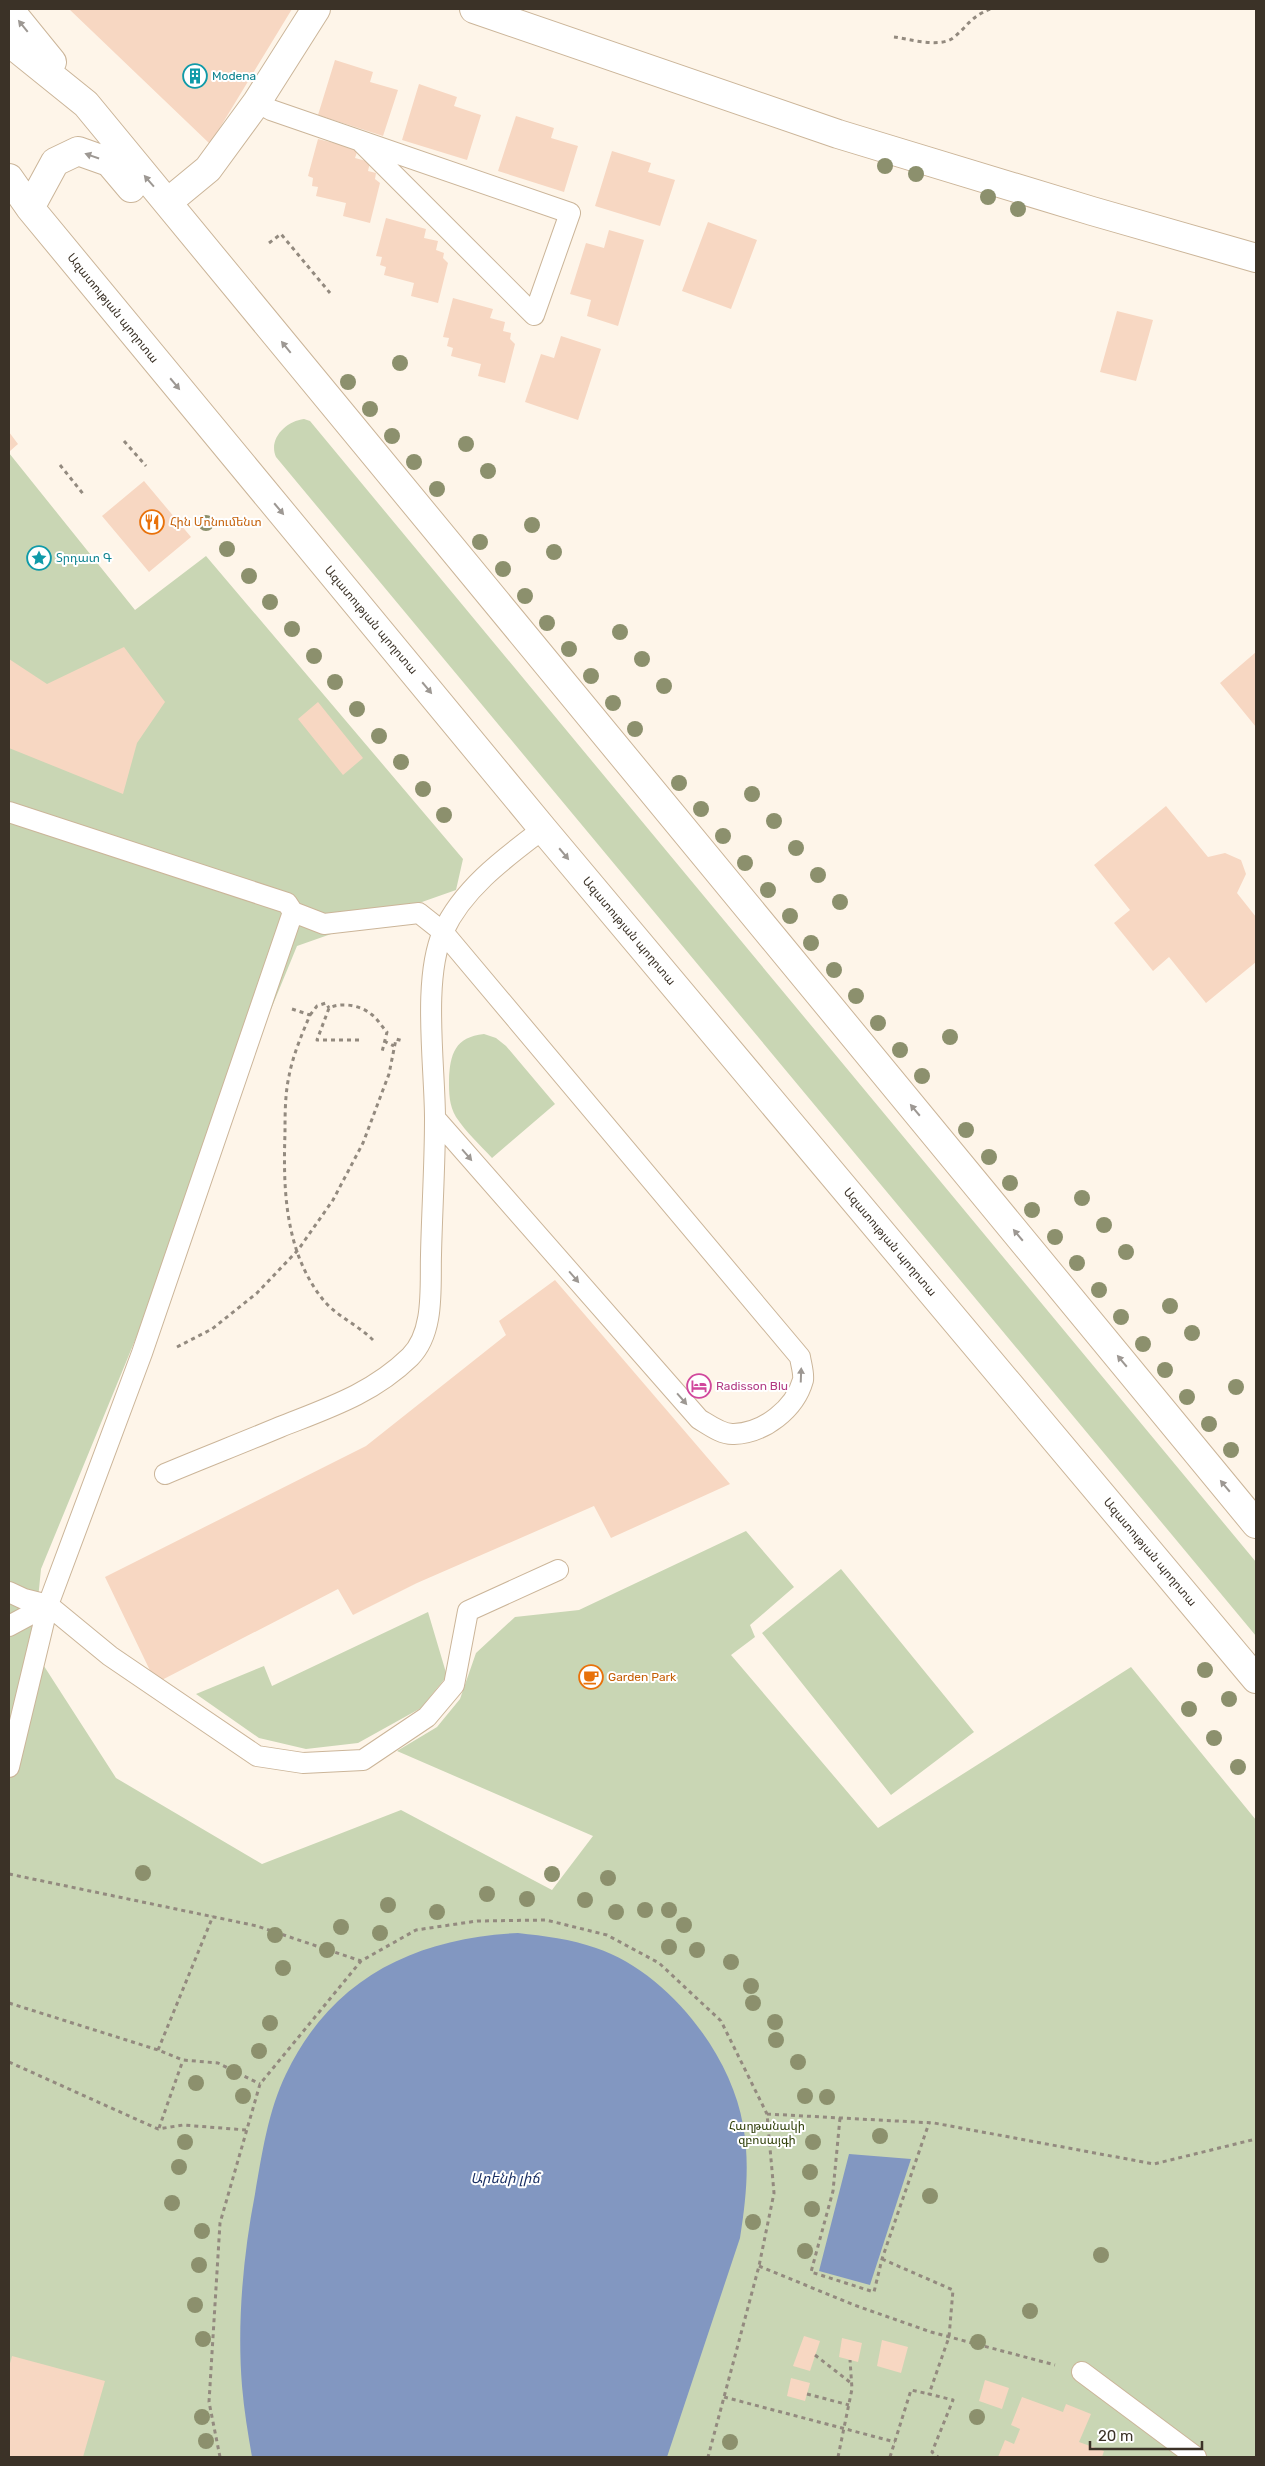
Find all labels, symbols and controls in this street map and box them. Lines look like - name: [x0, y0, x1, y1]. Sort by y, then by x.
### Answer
- one-way arrow: [17, 20, 28, 33]
- building icon: Modena: [182, 63, 208, 89]
- place label: Modena: [212, 69, 256, 83]
- one-way arrow: [84, 152, 99, 160]
- one-way arrow: [143, 175, 155, 187]
- street label: Ազատության պողոտա: [64, 250, 162, 366]
- one-way arrow: [280, 340, 291, 353]
- one-way arrow: [170, 377, 181, 390]
- one-way arrow: [273, 503, 284, 515]
- restaurant icon: Հին Մոնումենտ: [139, 509, 165, 535]
- place label: Հին Մոնումենտ: [170, 515, 262, 529]
- place icon: Տրդատ Գ: [26, 545, 52, 571]
- place label: Տրդատ Գ: [56, 551, 112, 565]
- street label: Ազատության պողոտա: [322, 563, 420, 677]
- one-way arrow: [421, 682, 433, 694]
- one-way arrow: [559, 847, 570, 860]
- street label: Ազատության պողոտա: [580, 874, 678, 988]
- one-way arrow: [909, 1104, 920, 1117]
- one-way arrow: [461, 1149, 472, 1161]
- street label: Ազատության պողոտա: [841, 1185, 939, 1299]
- one-way arrow: [1013, 1229, 1024, 1242]
- one-way arrow: [569, 1271, 580, 1284]
- one-way arrow: [1116, 1354, 1127, 1367]
- one-way arrow: [798, 1367, 806, 1383]
- hotel icon: Radisson Blu: [686, 1373, 712, 1399]
- place label: Radisson Blu: [716, 1379, 788, 1393]
- one-way arrow: [676, 1393, 687, 1406]
- one-way arrow: [1220, 1480, 1231, 1493]
- street label: Ազատության պողոտա: [1101, 1495, 1199, 1609]
- cafe icon: Garden Park: [578, 1664, 604, 1690]
- place label: Garden Park: [608, 1670, 677, 1684]
- park label: Հաղթանակի զբոսայգի: [729, 2119, 805, 2147]
- water label: Արենի լիճ: [470, 2170, 541, 2187]
- scale bar: [1090, 2418, 1202, 2450]
- text: 20 m: [1098, 2427, 1133, 2445]

